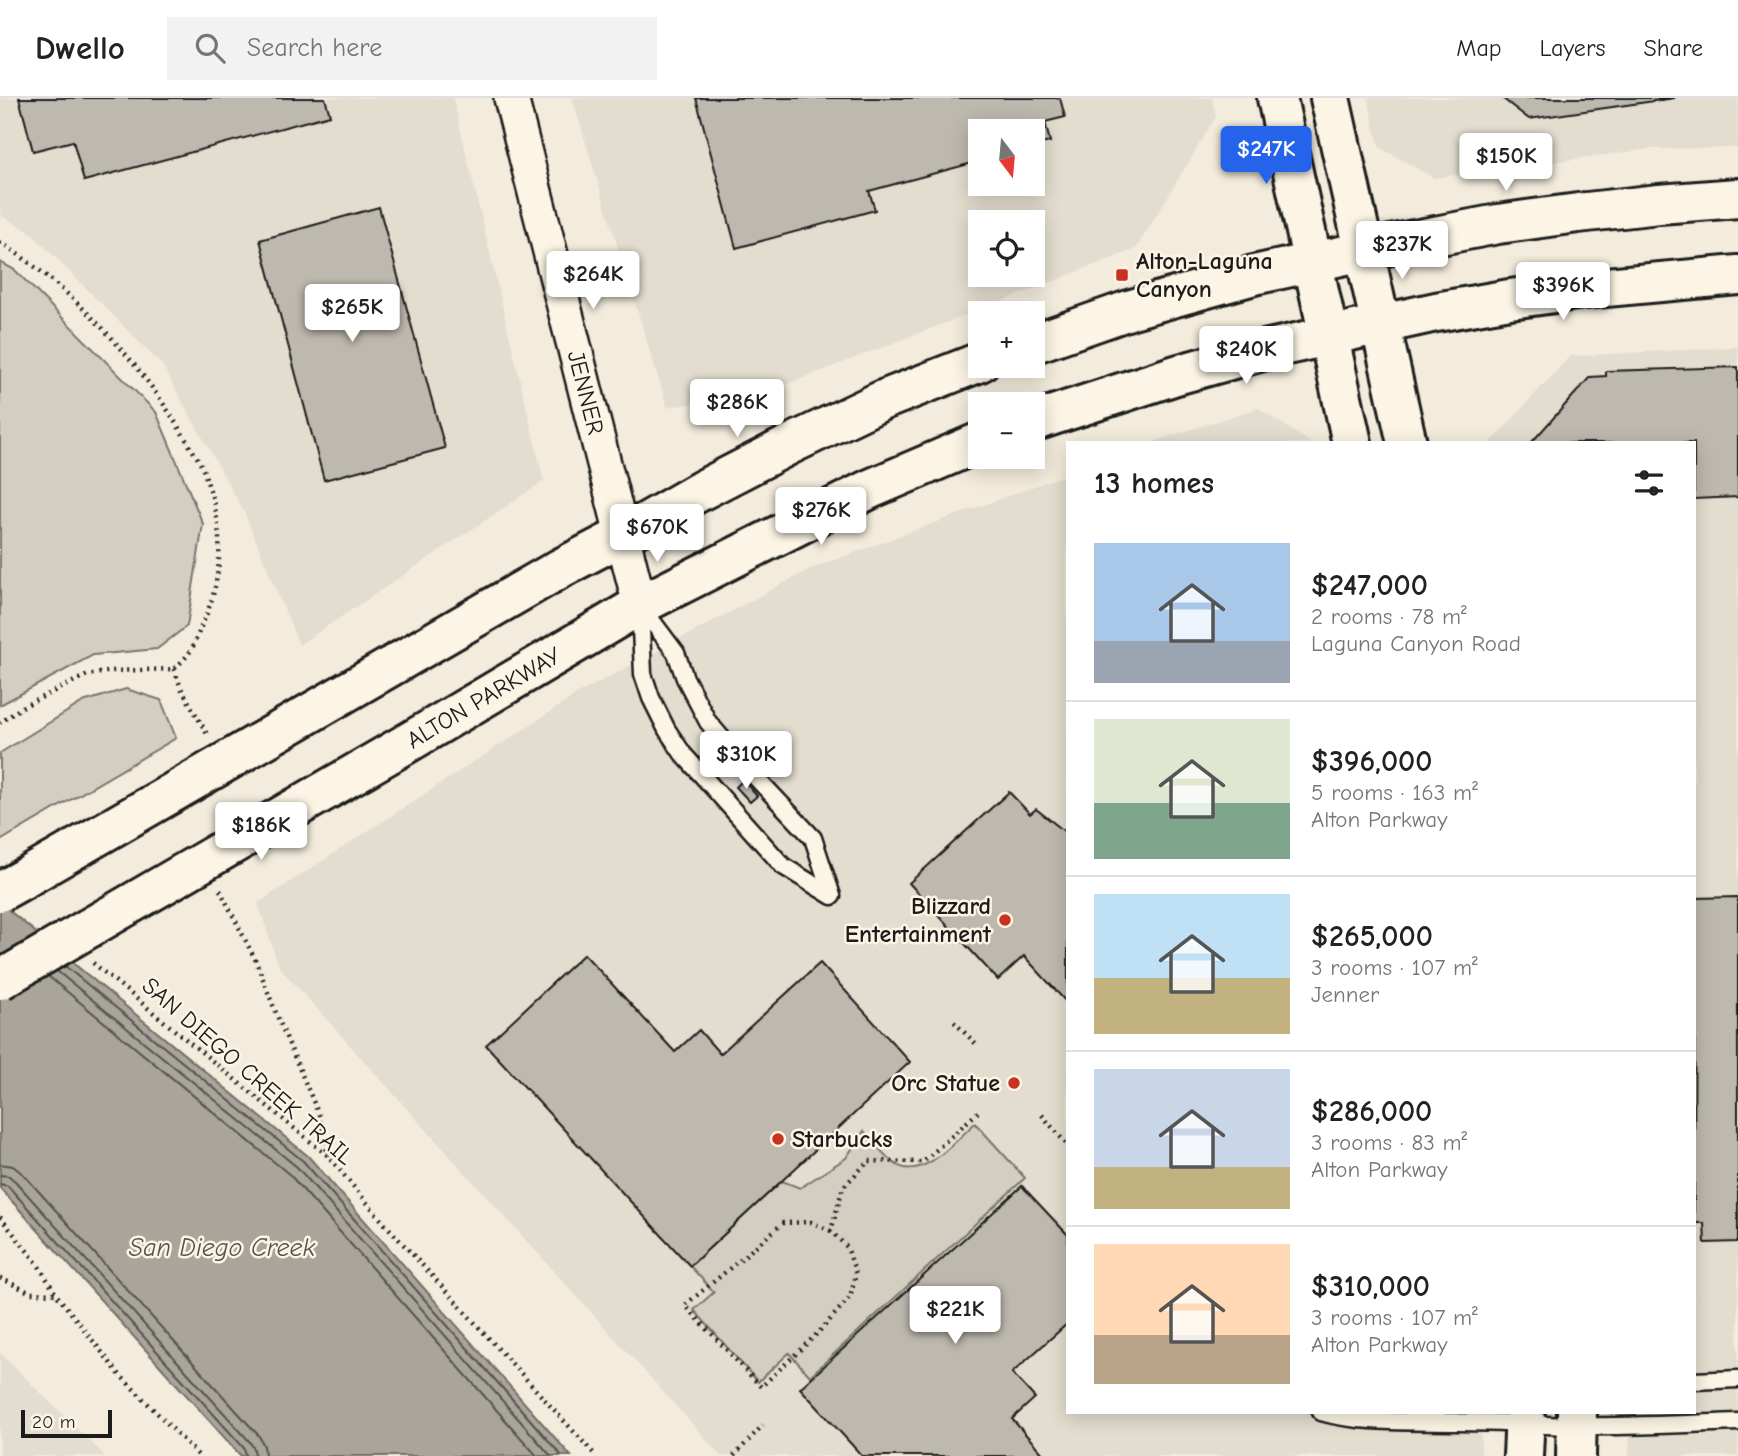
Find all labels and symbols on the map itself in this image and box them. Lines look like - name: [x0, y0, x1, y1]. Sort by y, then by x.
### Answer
- north arrow: [968, 119, 1045, 196]
- pin: $247K: [1217, 126, 1315, 186]
- pin: $150K: [1457, 134, 1555, 193]
- pin: $237K: [1353, 222, 1451, 281]
- place label: Alton-Laguna Canyon: [1136, 247, 1273, 303]
- pin: $264K: [544, 252, 642, 311]
- pin: $396K: [1514, 262, 1612, 322]
- marker: Alton-Laguna Canyon: [1114, 267, 1130, 283]
- pin: $265K: [303, 285, 401, 344]
- pin: $240K: [1197, 327, 1295, 386]
- street label: JENNER: [562, 348, 610, 438]
- pin: $286K: [688, 380, 786, 439]
- pin: $276K: [772, 488, 870, 547]
- pin: $670K: [608, 504, 706, 564]
- street label: ALTON PARKWAY: [401, 641, 567, 754]
- pin: $310K: [697, 732, 795, 791]
- pin: $186K: [212, 802, 310, 862]
- place label: Blizzard Entertainment: [845, 892, 992, 948]
- marker: Blizzard Entertainment: [997, 912, 1013, 928]
- street label: SAN DIEGO CREEK TRAIL: [136, 971, 360, 1171]
- place label: Orc Statue: [891, 1069, 1000, 1097]
- marker: Orc Statue: [1006, 1075, 1022, 1091]
- place label: Starbucks: [792, 1125, 892, 1153]
- marker: Starbucks: [770, 1131, 786, 1147]
- water label: San Diego Creek: [129, 1233, 316, 1263]
- pin: $221K: [906, 1286, 1004, 1346]
- scale bar: [21, 1407, 112, 1439]

